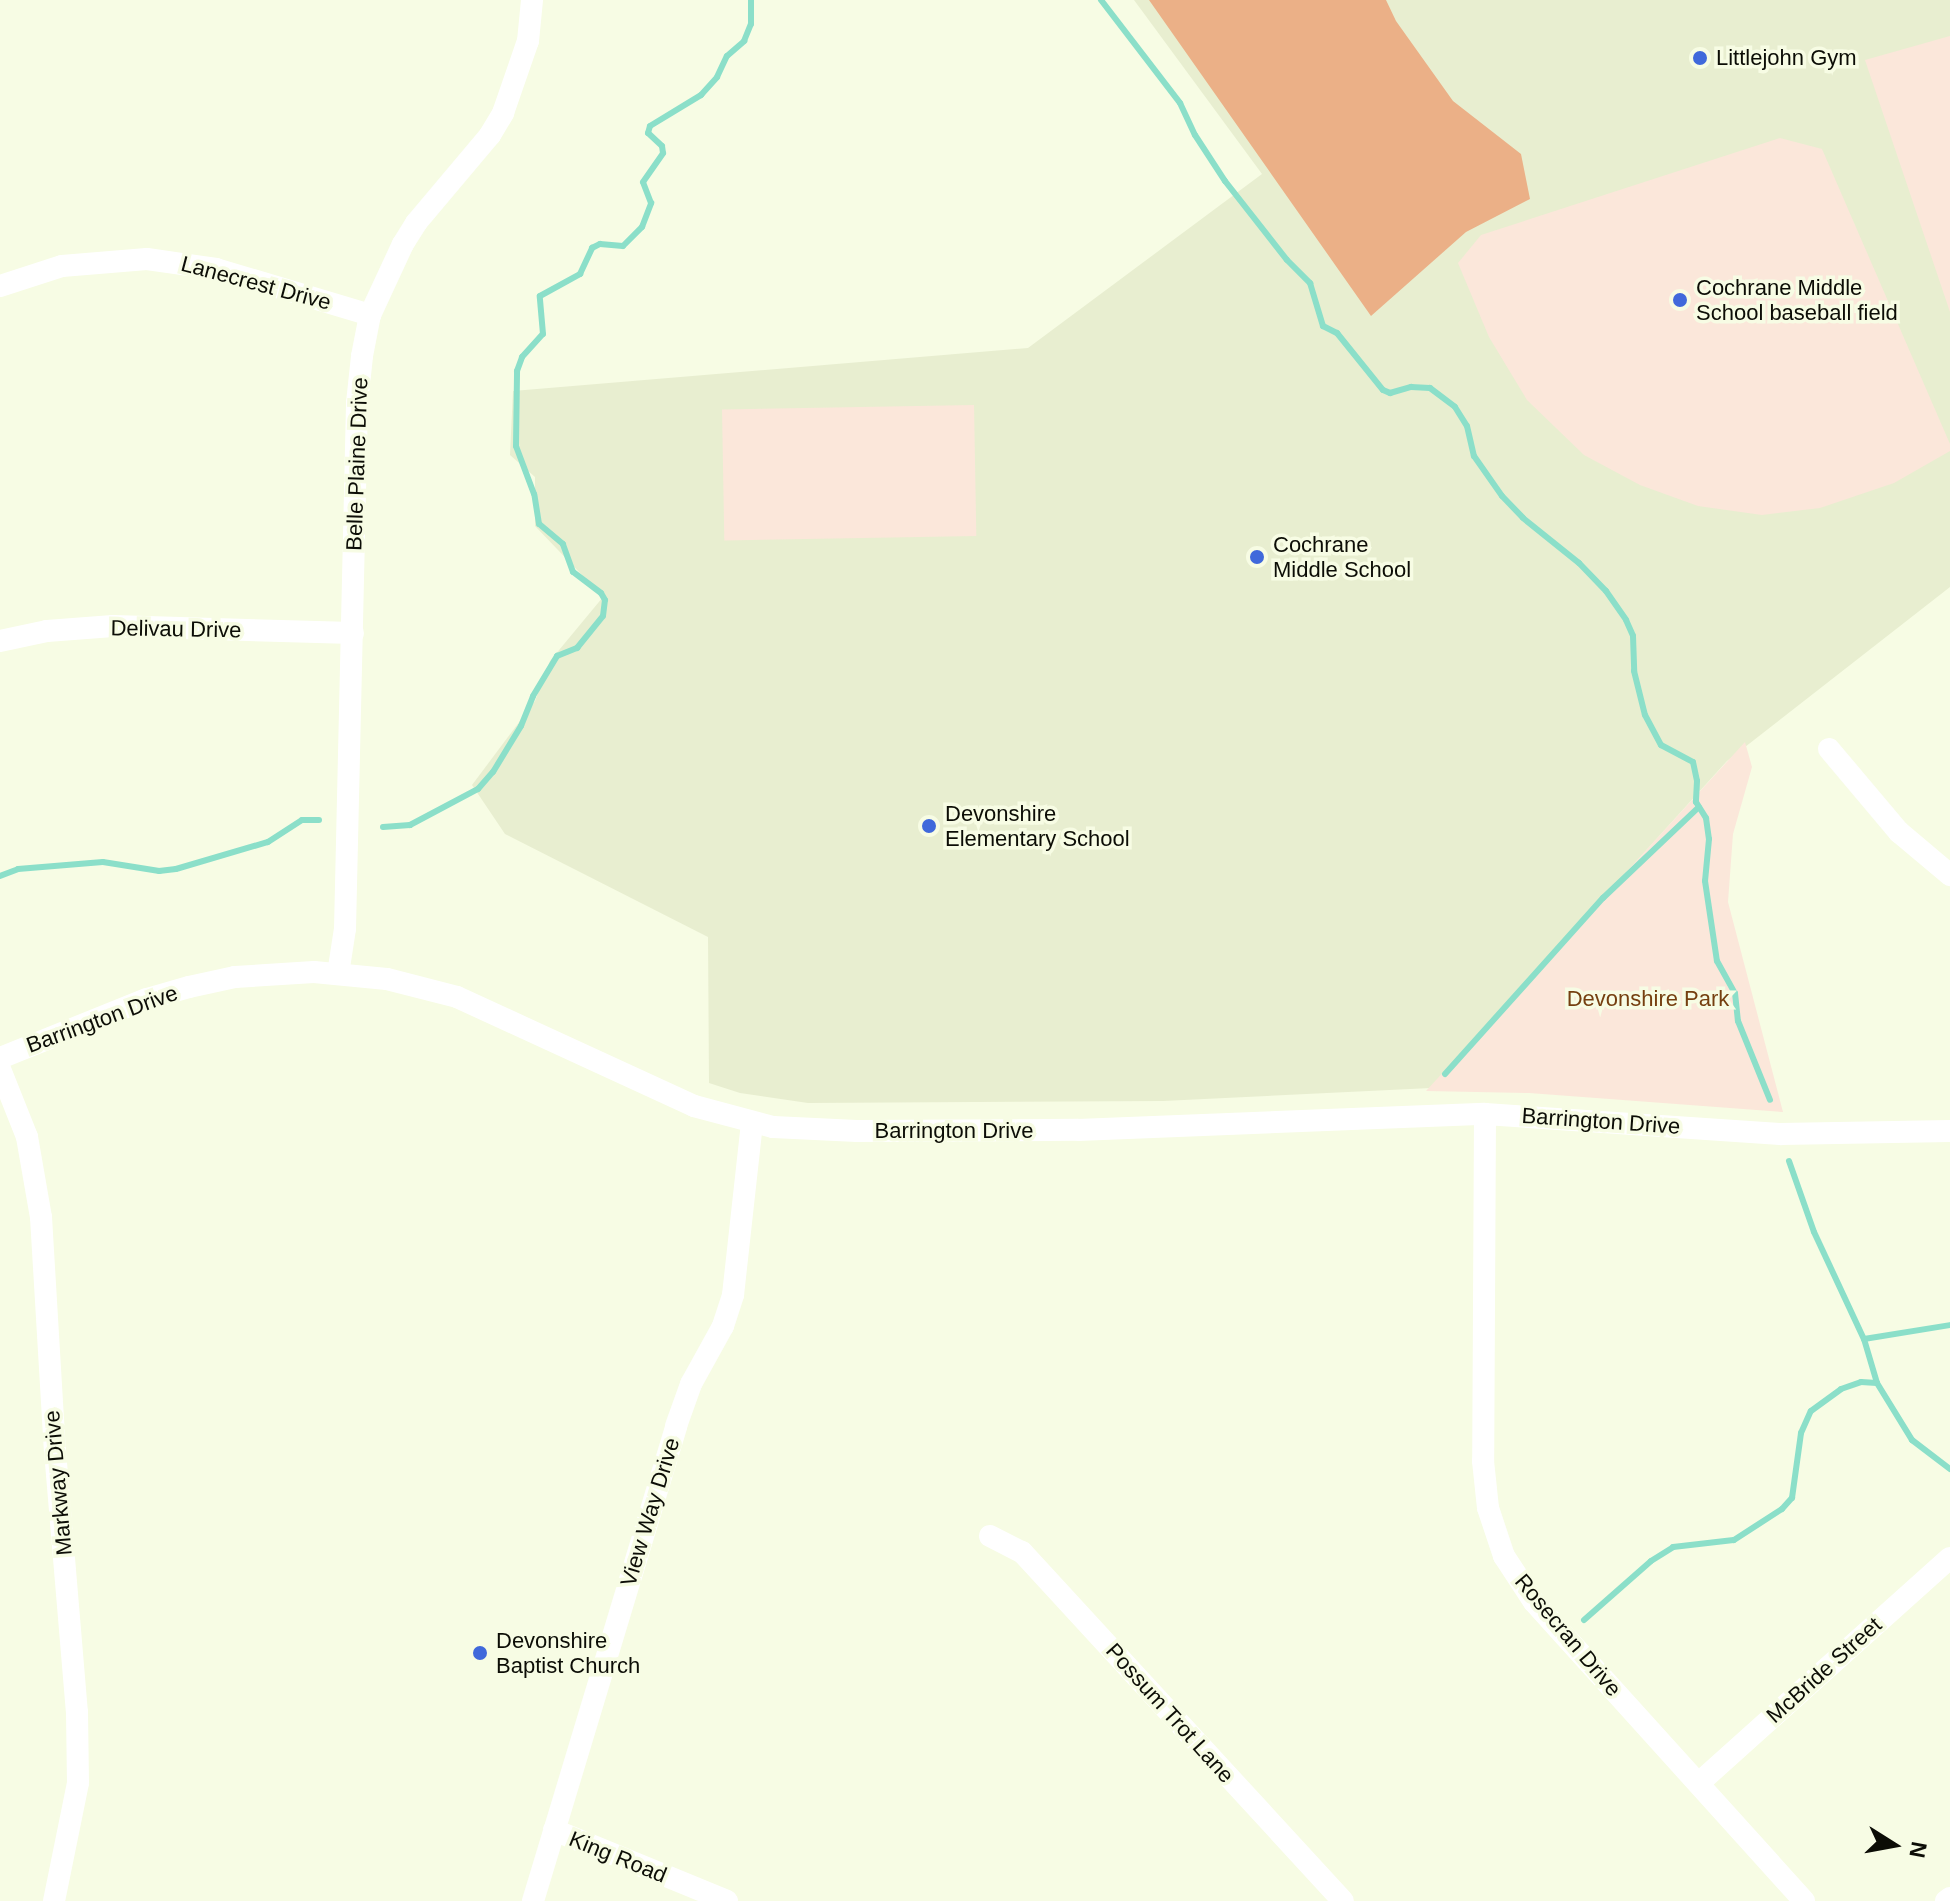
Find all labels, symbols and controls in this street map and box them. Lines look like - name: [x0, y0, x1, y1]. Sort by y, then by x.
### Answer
- place label: Littlejohn Gym: [1716, 45, 1857, 71]
- marker: Littlejohn Gym: [1691, 49, 1709, 67]
- street label: Lanecrest Drive: [178, 250, 334, 316]
- place label: Cochrane Middle School baseball field: [1696, 274, 1898, 326]
- marker: Cochrane Middle School baseball field: [1671, 291, 1689, 309]
- street label: Belle Plaine Drive: [341, 377, 373, 551]
- place label: Cochrane Middle School: [1273, 531, 1411, 582]
- marker: Cochrane Middle School: [1248, 548, 1266, 566]
- street label: Delivau Drive: [110, 615, 242, 643]
- place label: Devonshire Elementary School: [945, 800, 1130, 852]
- marker: Devonshire Elementary School: [920, 817, 938, 835]
- street label: Barrington Drive: [23, 979, 181, 1059]
- park label: Devonshire Park: [1567, 986, 1729, 1012]
- street label: Barrington Drive: [1521, 1102, 1681, 1140]
- street label: Barrington Drive: [875, 1118, 1033, 1144]
- street label: Markway Drive: [39, 1409, 77, 1557]
- street label: View Way Drive: [615, 1434, 685, 1590]
- street label: Rosecran Drive: [1509, 1568, 1627, 1702]
- street label: McBride Street: [1761, 1612, 1887, 1728]
- place label: Devonshire Baptist Church: [496, 1627, 640, 1678]
- street label: Possum Trot Lane: [1100, 1638, 1240, 1788]
- marker: Devonshire Baptist Church: [471, 1644, 489, 1662]
- north arrow: [1854, 1805, 1934, 1885]
- street label: King Road: [565, 1826, 671, 1888]
- text: N: [1904, 1839, 1932, 1860]

